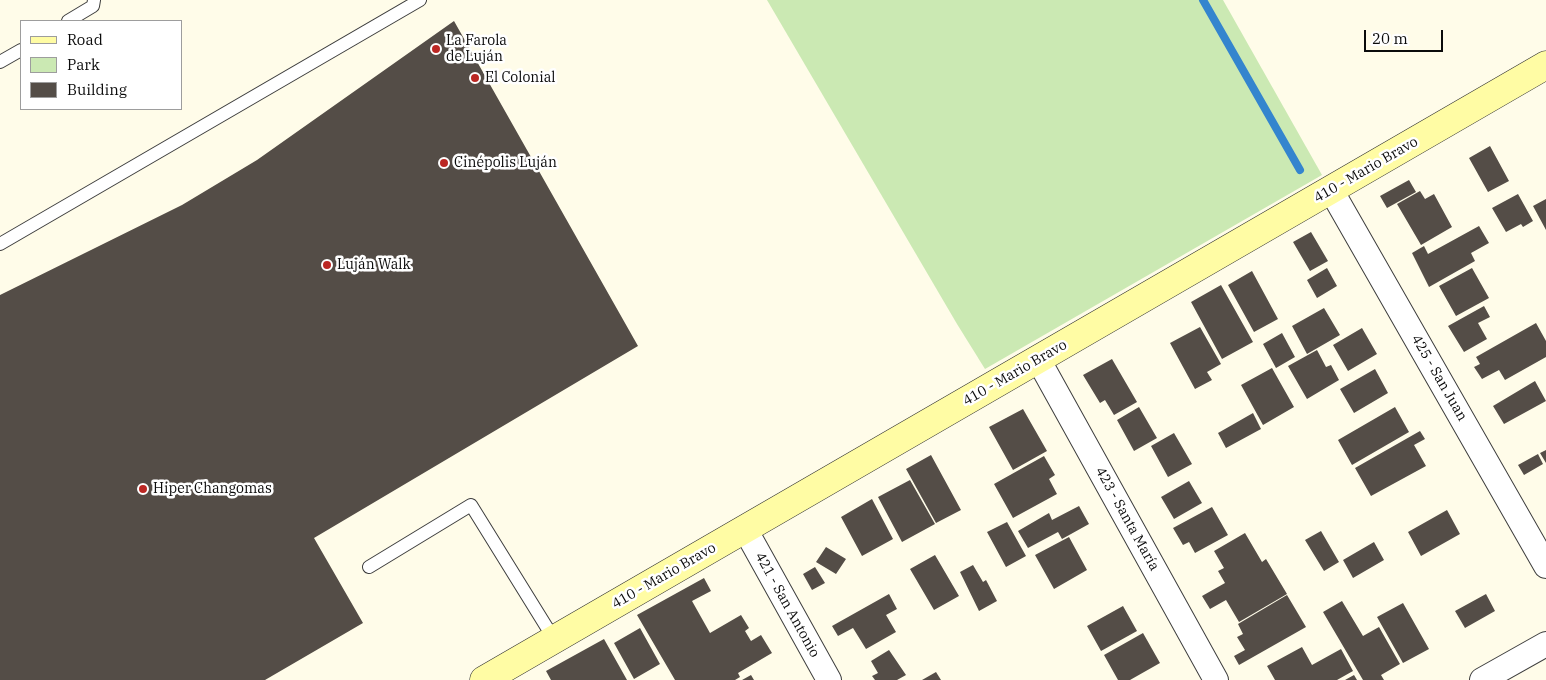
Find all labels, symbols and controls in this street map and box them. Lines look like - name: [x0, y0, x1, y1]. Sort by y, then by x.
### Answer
- legend: [20, 20, 182, 110]
- scale bar: [1366, 20, 1445, 52]
- text: 20 m: [1372, 29, 1408, 48]
- text: Road: [67, 30, 103, 49]
- place label: La Farola de Luján: [446, 33, 507, 65]
- marker: La Farola de Luján: [430, 43, 442, 55]
- text: Park: [67, 55, 100, 74]
- place label: El Colonial: [485, 70, 556, 86]
- marker: El Colonial: [469, 72, 481, 84]
- text: Building: [67, 80, 127, 99]
- street label: 410 - Mario Bravo: [1311, 133, 1421, 207]
- place label: Cinépolis Luján: [454, 155, 557, 171]
- marker: Cinépolis Luján: [438, 157, 450, 169]
- place label: Luján Walk: [337, 257, 411, 273]
- marker: Luján Walk: [321, 259, 333, 271]
- street label: 425 - San Juan: [1408, 332, 1470, 424]
- street label: 410 - Mario Bravo: [960, 336, 1070, 410]
- street label: 423 - Santa María: [1092, 464, 1162, 574]
- place label: Hiper Changomas: [153, 481, 272, 497]
- marker: Hiper Changomas: [137, 483, 149, 495]
- street label: 410 - Mario Bravo: [609, 539, 719, 613]
- street label: 421 - San Antonio: [751, 549, 823, 661]

